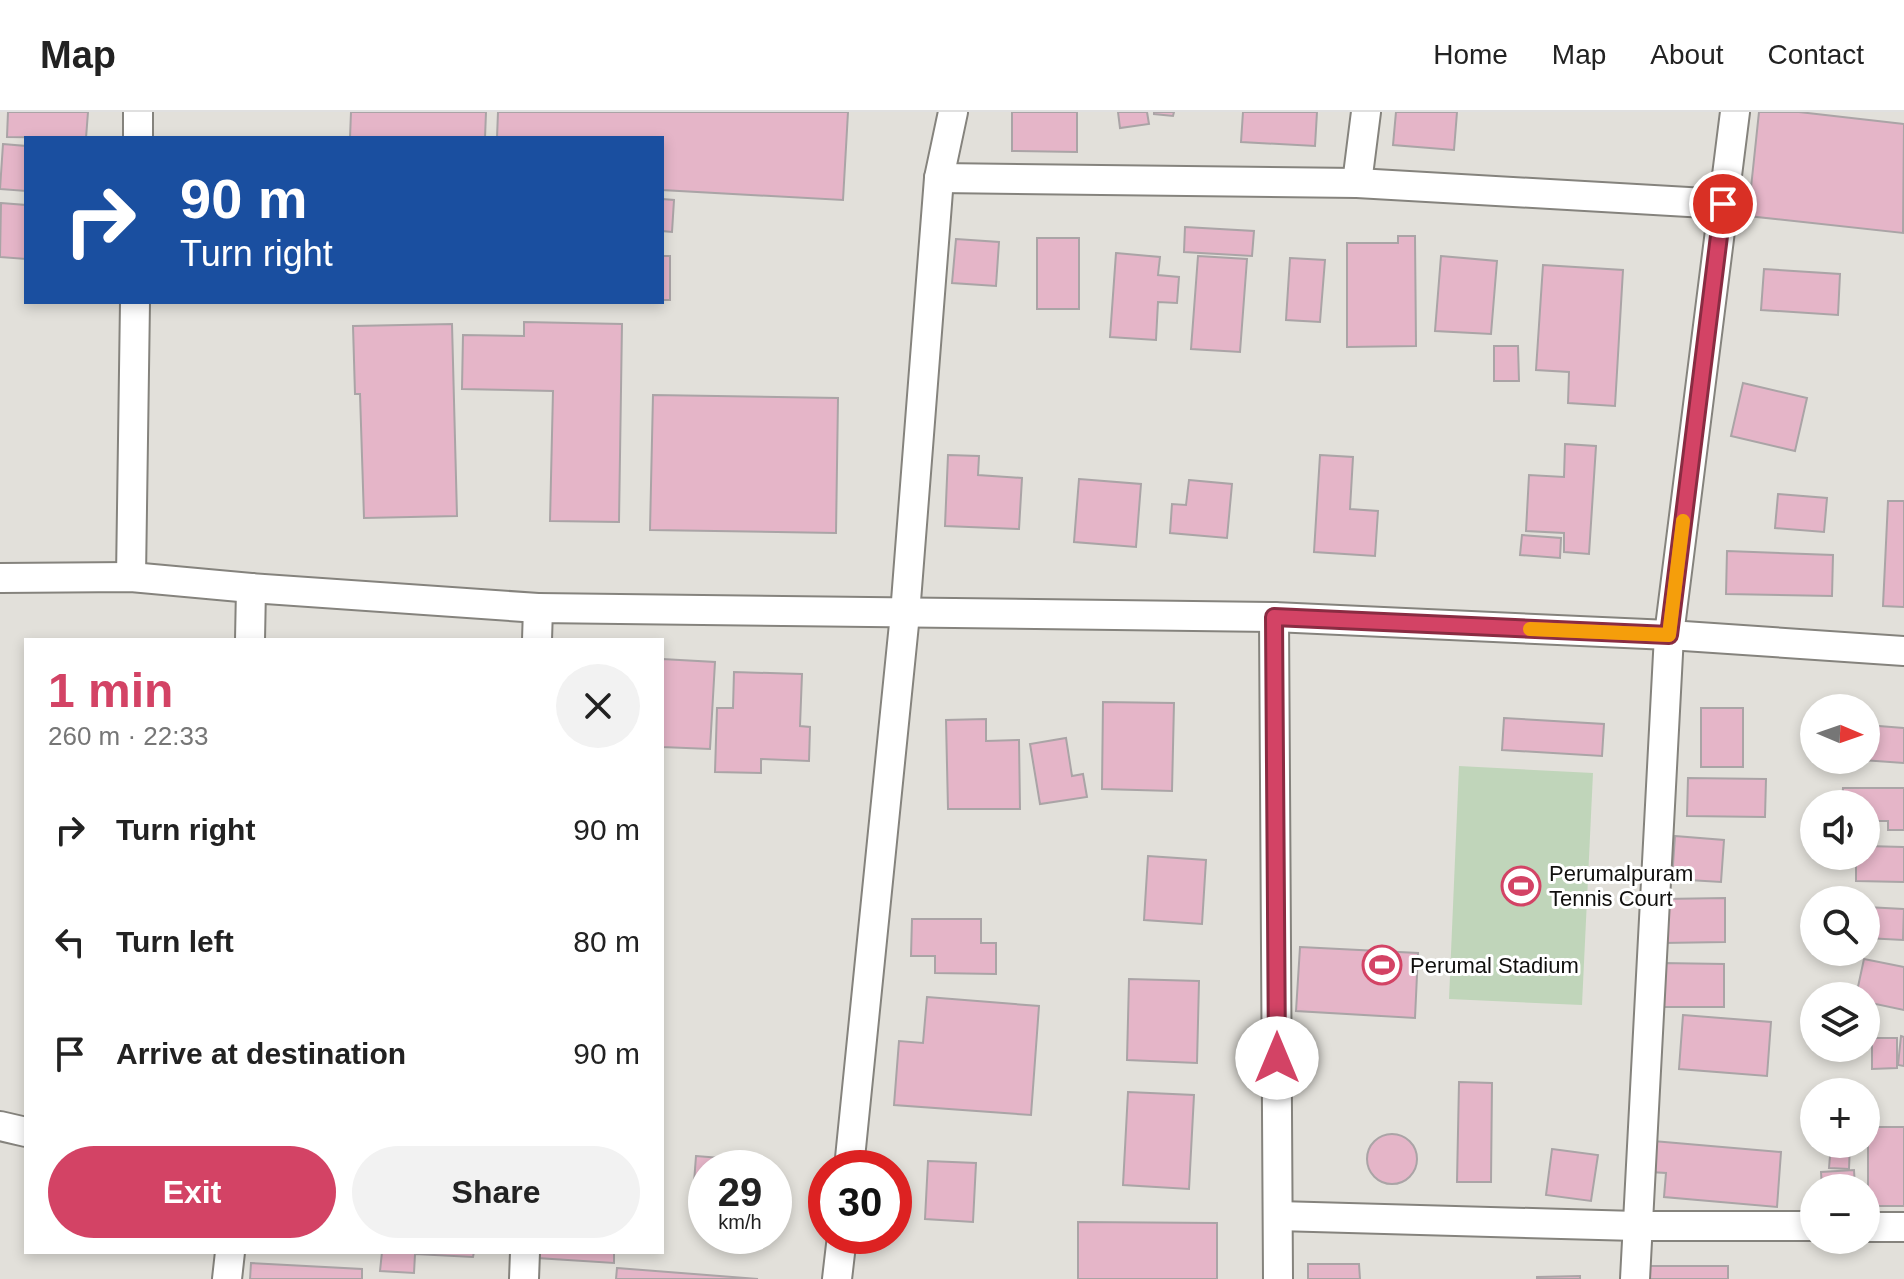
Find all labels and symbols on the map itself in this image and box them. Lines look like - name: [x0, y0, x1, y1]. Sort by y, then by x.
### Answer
- pin: [1689, 170, 1757, 238]
- north arrow: [1800, 694, 1880, 774]
- place label: Perumalpuram Tennis Court: [1549, 861, 1693, 911]
- sports icon: Perumalpuram Tennis Court: [1500, 865, 1542, 907]
- sports icon: Perumal Stadium: [1361, 944, 1403, 986]
- place label: Perumal Stadium: [1410, 953, 1579, 978]
- position arrow: [1235, 1016, 1319, 1100]
- speed limit sign: 30: [808, 1150, 912, 1254]

